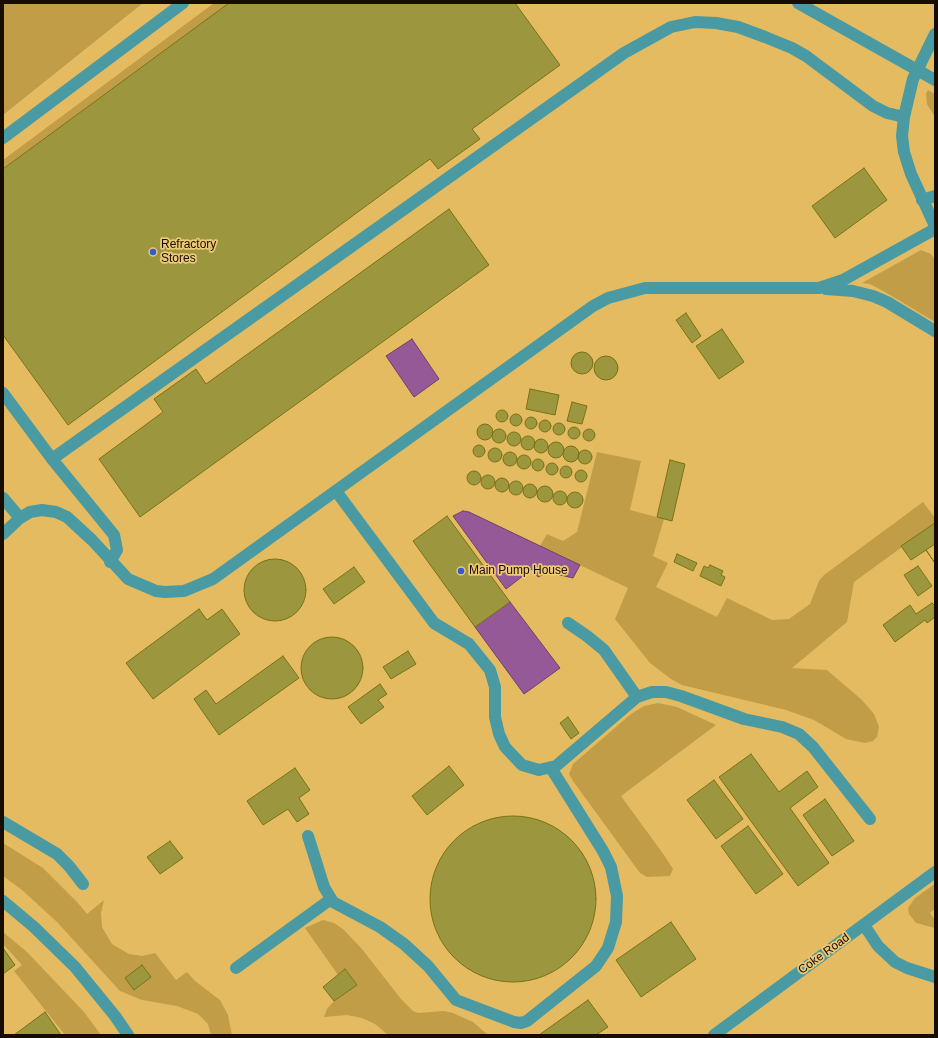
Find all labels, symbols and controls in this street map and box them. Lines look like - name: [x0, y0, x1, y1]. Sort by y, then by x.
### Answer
- place label: Refractory Stores: [161, 238, 216, 266]
- marker: Refractory Stores: [148, 247, 158, 257]
- place label: Main Pump House: [469, 564, 568, 578]
- marker: Main Pump House: [456, 566, 466, 576]
- street label: Coke Road: [795, 931, 853, 977]

